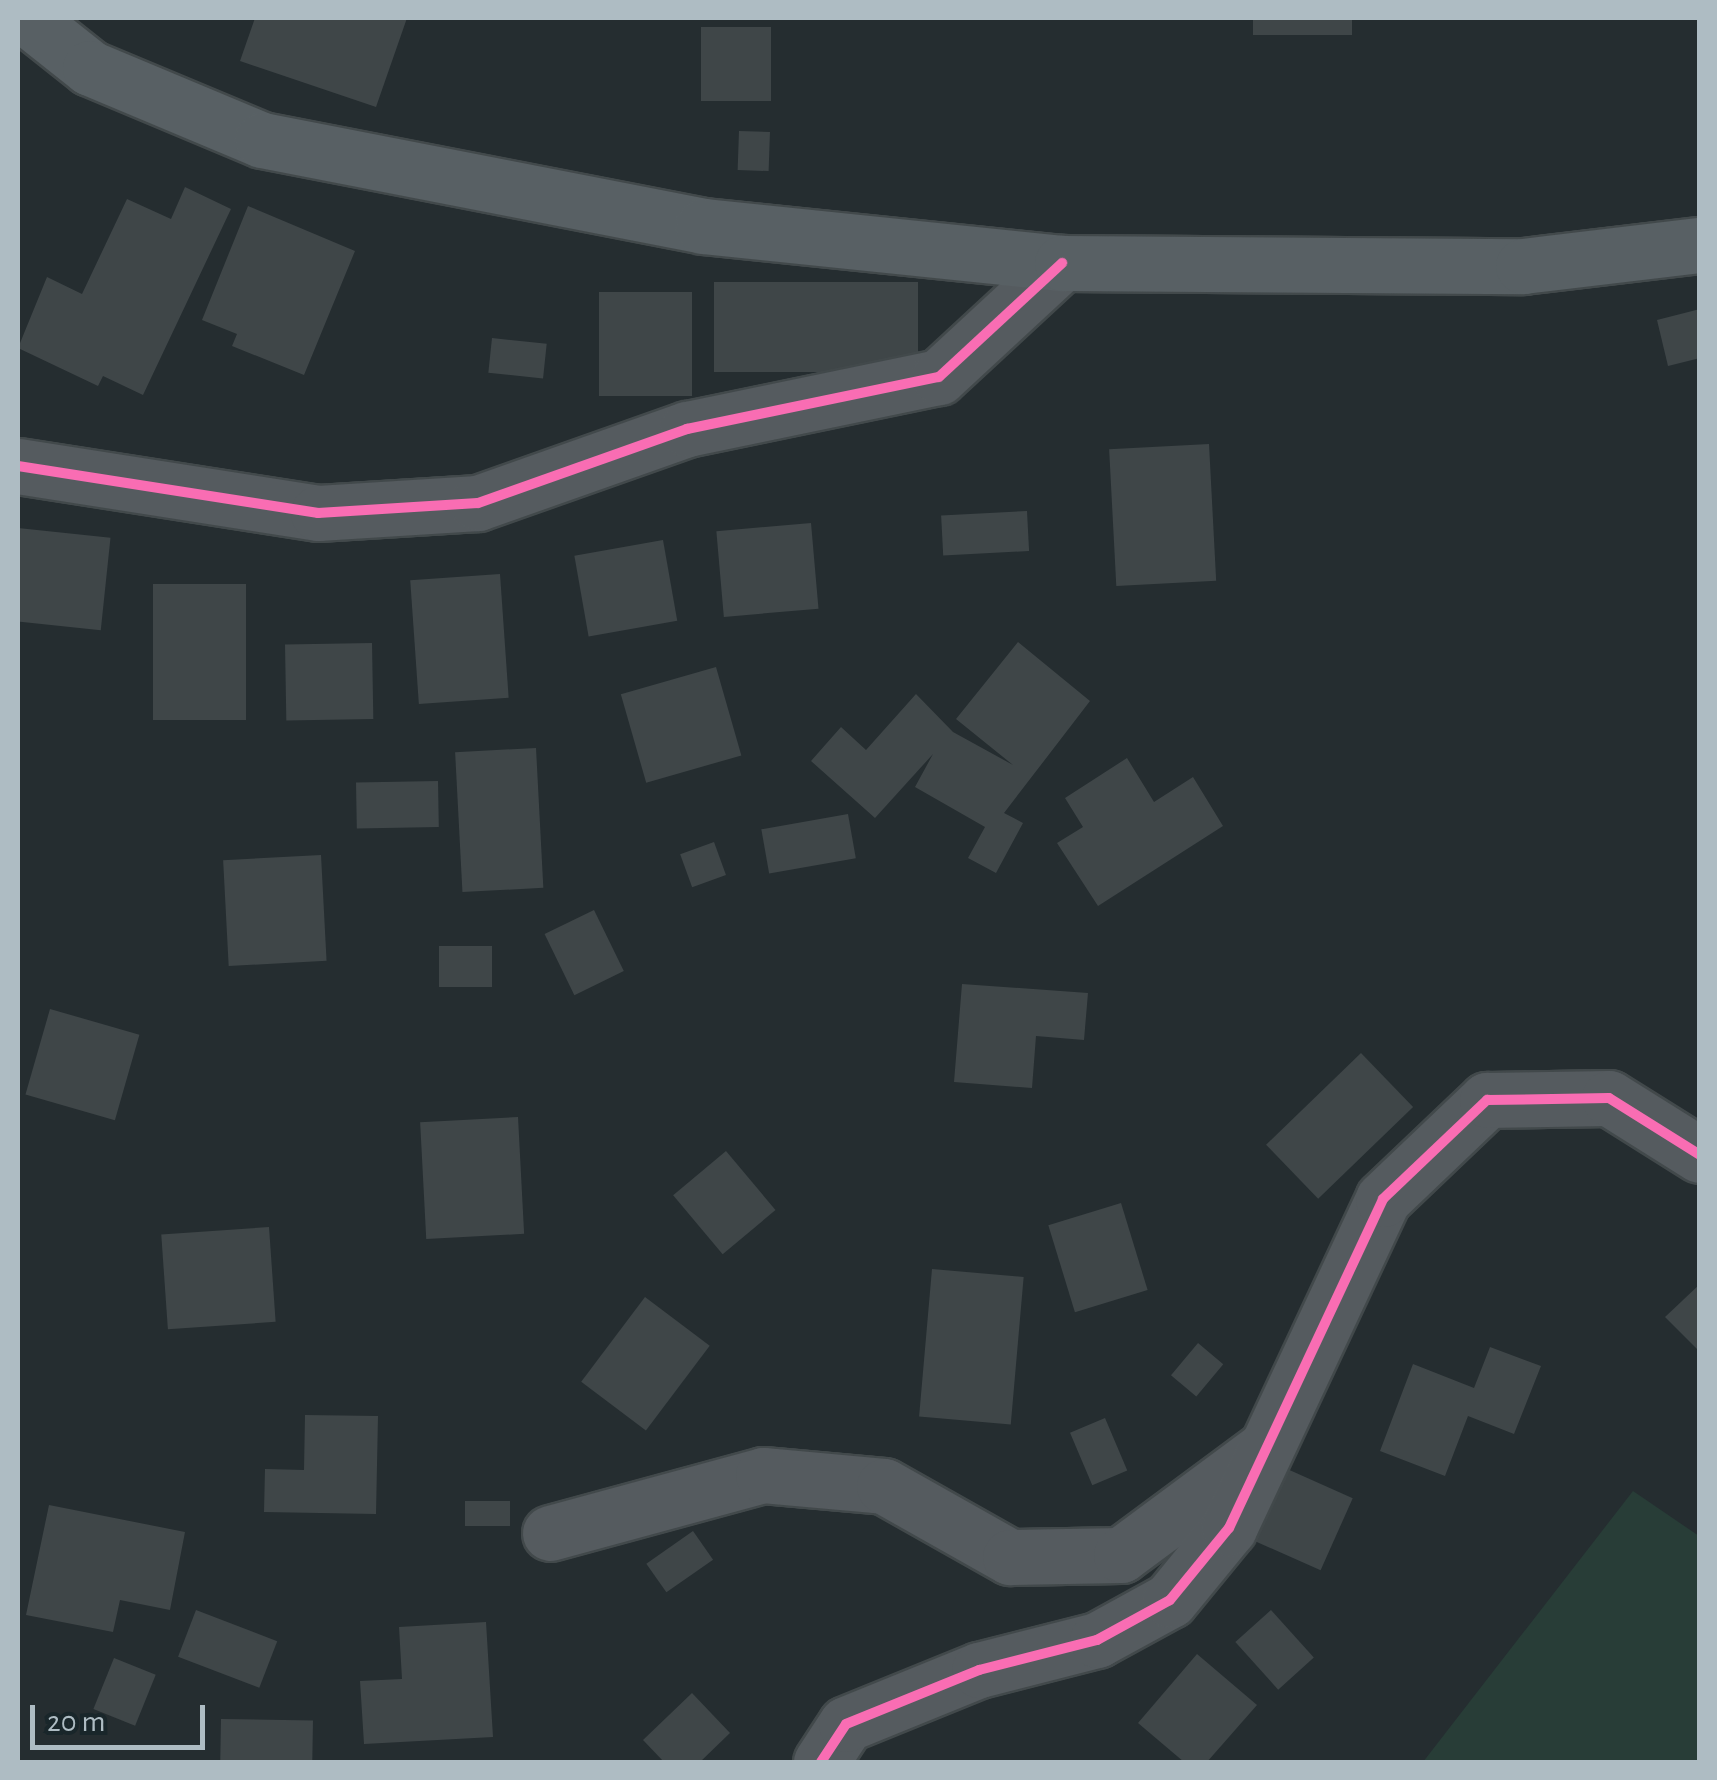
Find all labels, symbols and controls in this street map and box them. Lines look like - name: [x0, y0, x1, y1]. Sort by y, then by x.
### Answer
- scale bar: [35, 1685, 210, 1747]
- text: 20 m: [47, 1707, 105, 1737]

